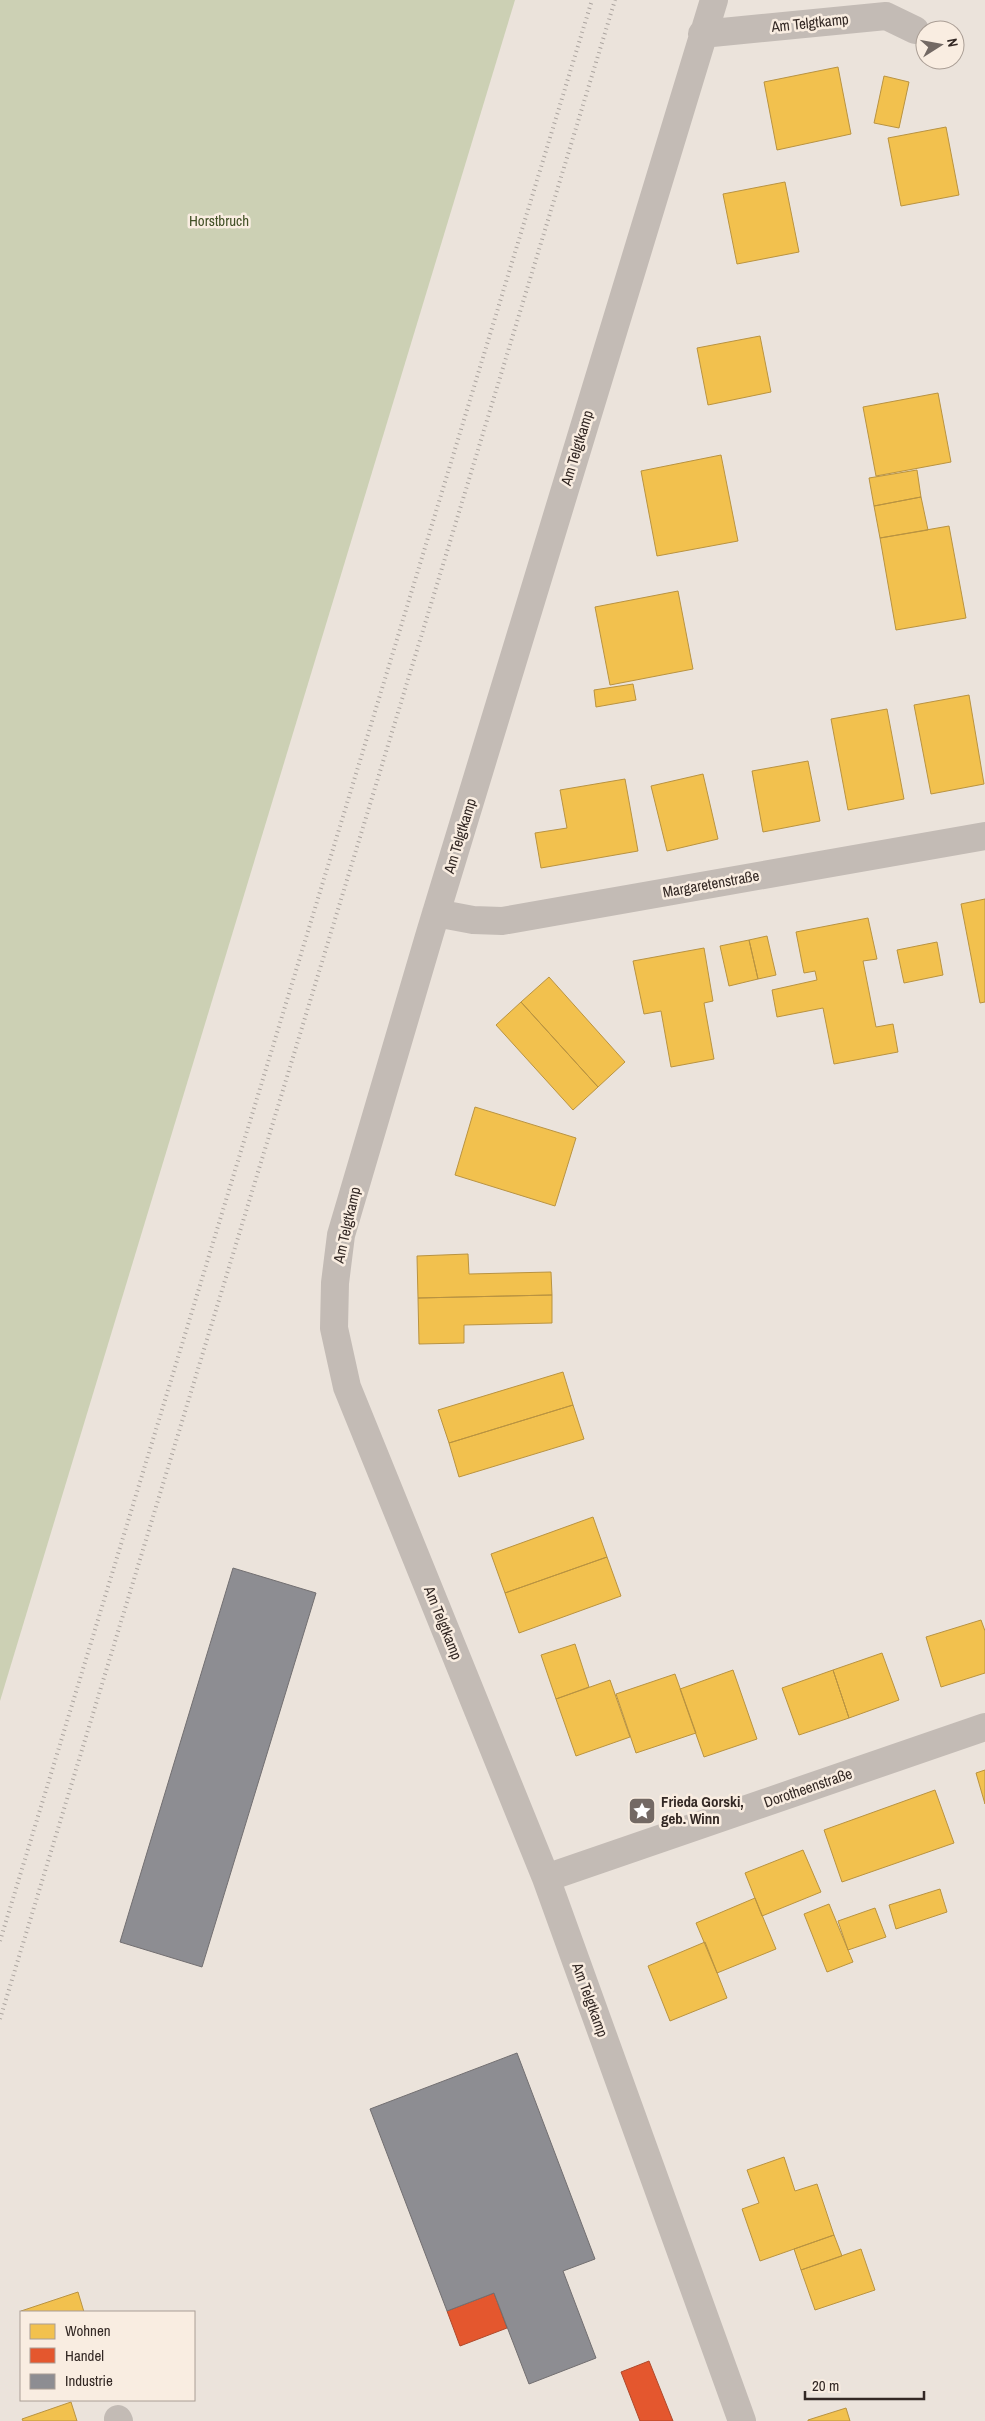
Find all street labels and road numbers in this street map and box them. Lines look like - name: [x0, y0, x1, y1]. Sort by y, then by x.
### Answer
- street label: Am Telgtkamp: [769, 8, 850, 37]
- street label: Am Telgtkamp: [555, 407, 598, 489]
- street label: Am Telgtkamp: [438, 795, 481, 877]
- street label: Margaretenstraße: [661, 865, 761, 902]
- street label: Am Telgtkamp: [327, 1185, 366, 1266]
- street label: Am Telgtkamp: [419, 1582, 468, 1663]
- street label: Dorotheenstraße: [761, 1763, 855, 1812]
- street label: Am Telgtkamp: [567, 1959, 614, 2040]

